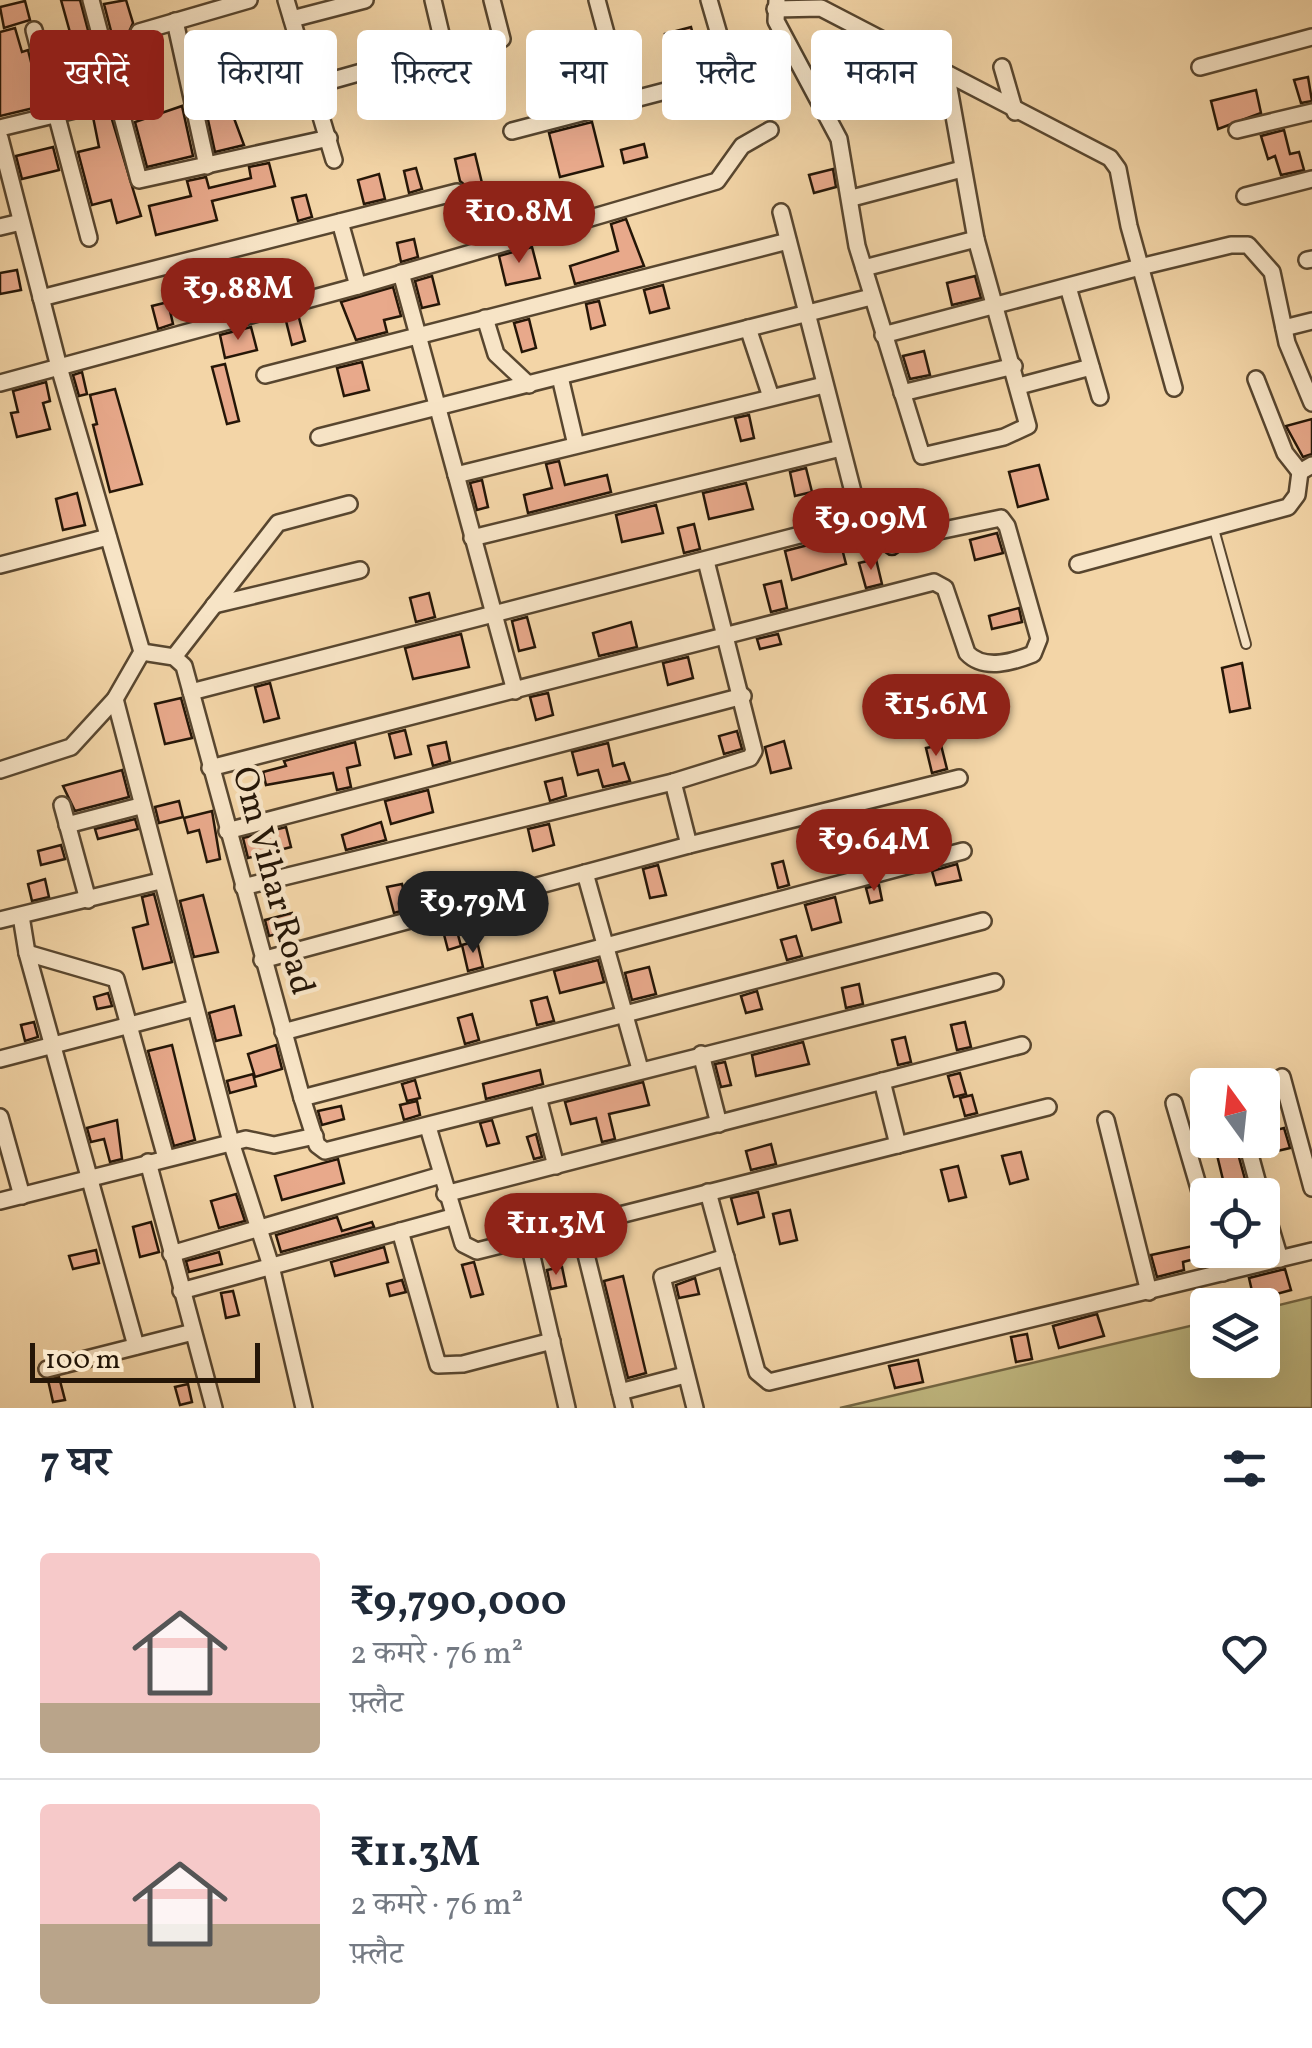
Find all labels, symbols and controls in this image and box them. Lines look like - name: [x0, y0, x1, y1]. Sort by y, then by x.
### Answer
- chip: खरीदें: [30, 30, 164, 120]
- chip: किराया: [184, 30, 337, 120]
- chip: फ़िल्टर: [357, 30, 506, 120]
- chip: नया: [526, 30, 642, 120]
- chip: फ़्लैट: [662, 30, 791, 120]
- chip: मकान: [811, 30, 952, 120]
- pin: ₹10.8M: [438, 181, 600, 266]
- text: ₹10.8M: [465, 191, 573, 235]
- pin: ₹9.88M: [157, 258, 319, 343]
- text: ₹9.88M: [183, 268, 293, 312]
- pin: ₹9.09M: [790, 488, 952, 573]
- text: ₹9.09M: [815, 498, 927, 542]
- pin: ₹15.6M: [855, 674, 1017, 759]
- text: ₹15.6M: [884, 684, 988, 728]
- street label: Om Vihar Road: [218, 762, 326, 1000]
- pin: ₹9.64M: [793, 809, 955, 894]
- text: ₹9.64M: [818, 819, 930, 863]
- pin: ₹9.79M: [392, 871, 554, 956]
- text: ₹9.79M: [420, 881, 526, 925]
- north arrow: [1190, 1068, 1280, 1158]
- map controls: [1190, 1068, 1280, 1378]
- button: locate: [1190, 1178, 1280, 1268]
- pin: ₹11.3M: [475, 1193, 637, 1278]
- text: ₹11.3M: [506, 1203, 606, 1247]
- button: layers: [1190, 1288, 1280, 1378]
- scale bar: [30, 1338, 260, 1382]
- text: 100 m: [45, 1341, 120, 1380]
- text: 7 घर: [40, 1435, 110, 1494]
- icon: filters: [1217, 1441, 1272, 1496]
- text: ₹9,790,000: [350, 1574, 567, 1633]
- icon: home: [120, 1593, 240, 1713]
- icon: heart: [1217, 1626, 1272, 1681]
- text: 2 कमरे · 76 m²: [350, 1633, 523, 1677]
- text: फ़्लैट: [350, 1683, 403, 1727]
- text: ₹11.3M: [350, 1825, 480, 1884]
- icon: home: [120, 1844, 240, 1964]
- icon: heart: [1217, 1877, 1272, 1932]
- text: 2 कमरे · 76 m²: [350, 1884, 523, 1928]
- text: फ़्लैट: [350, 1934, 403, 1978]

